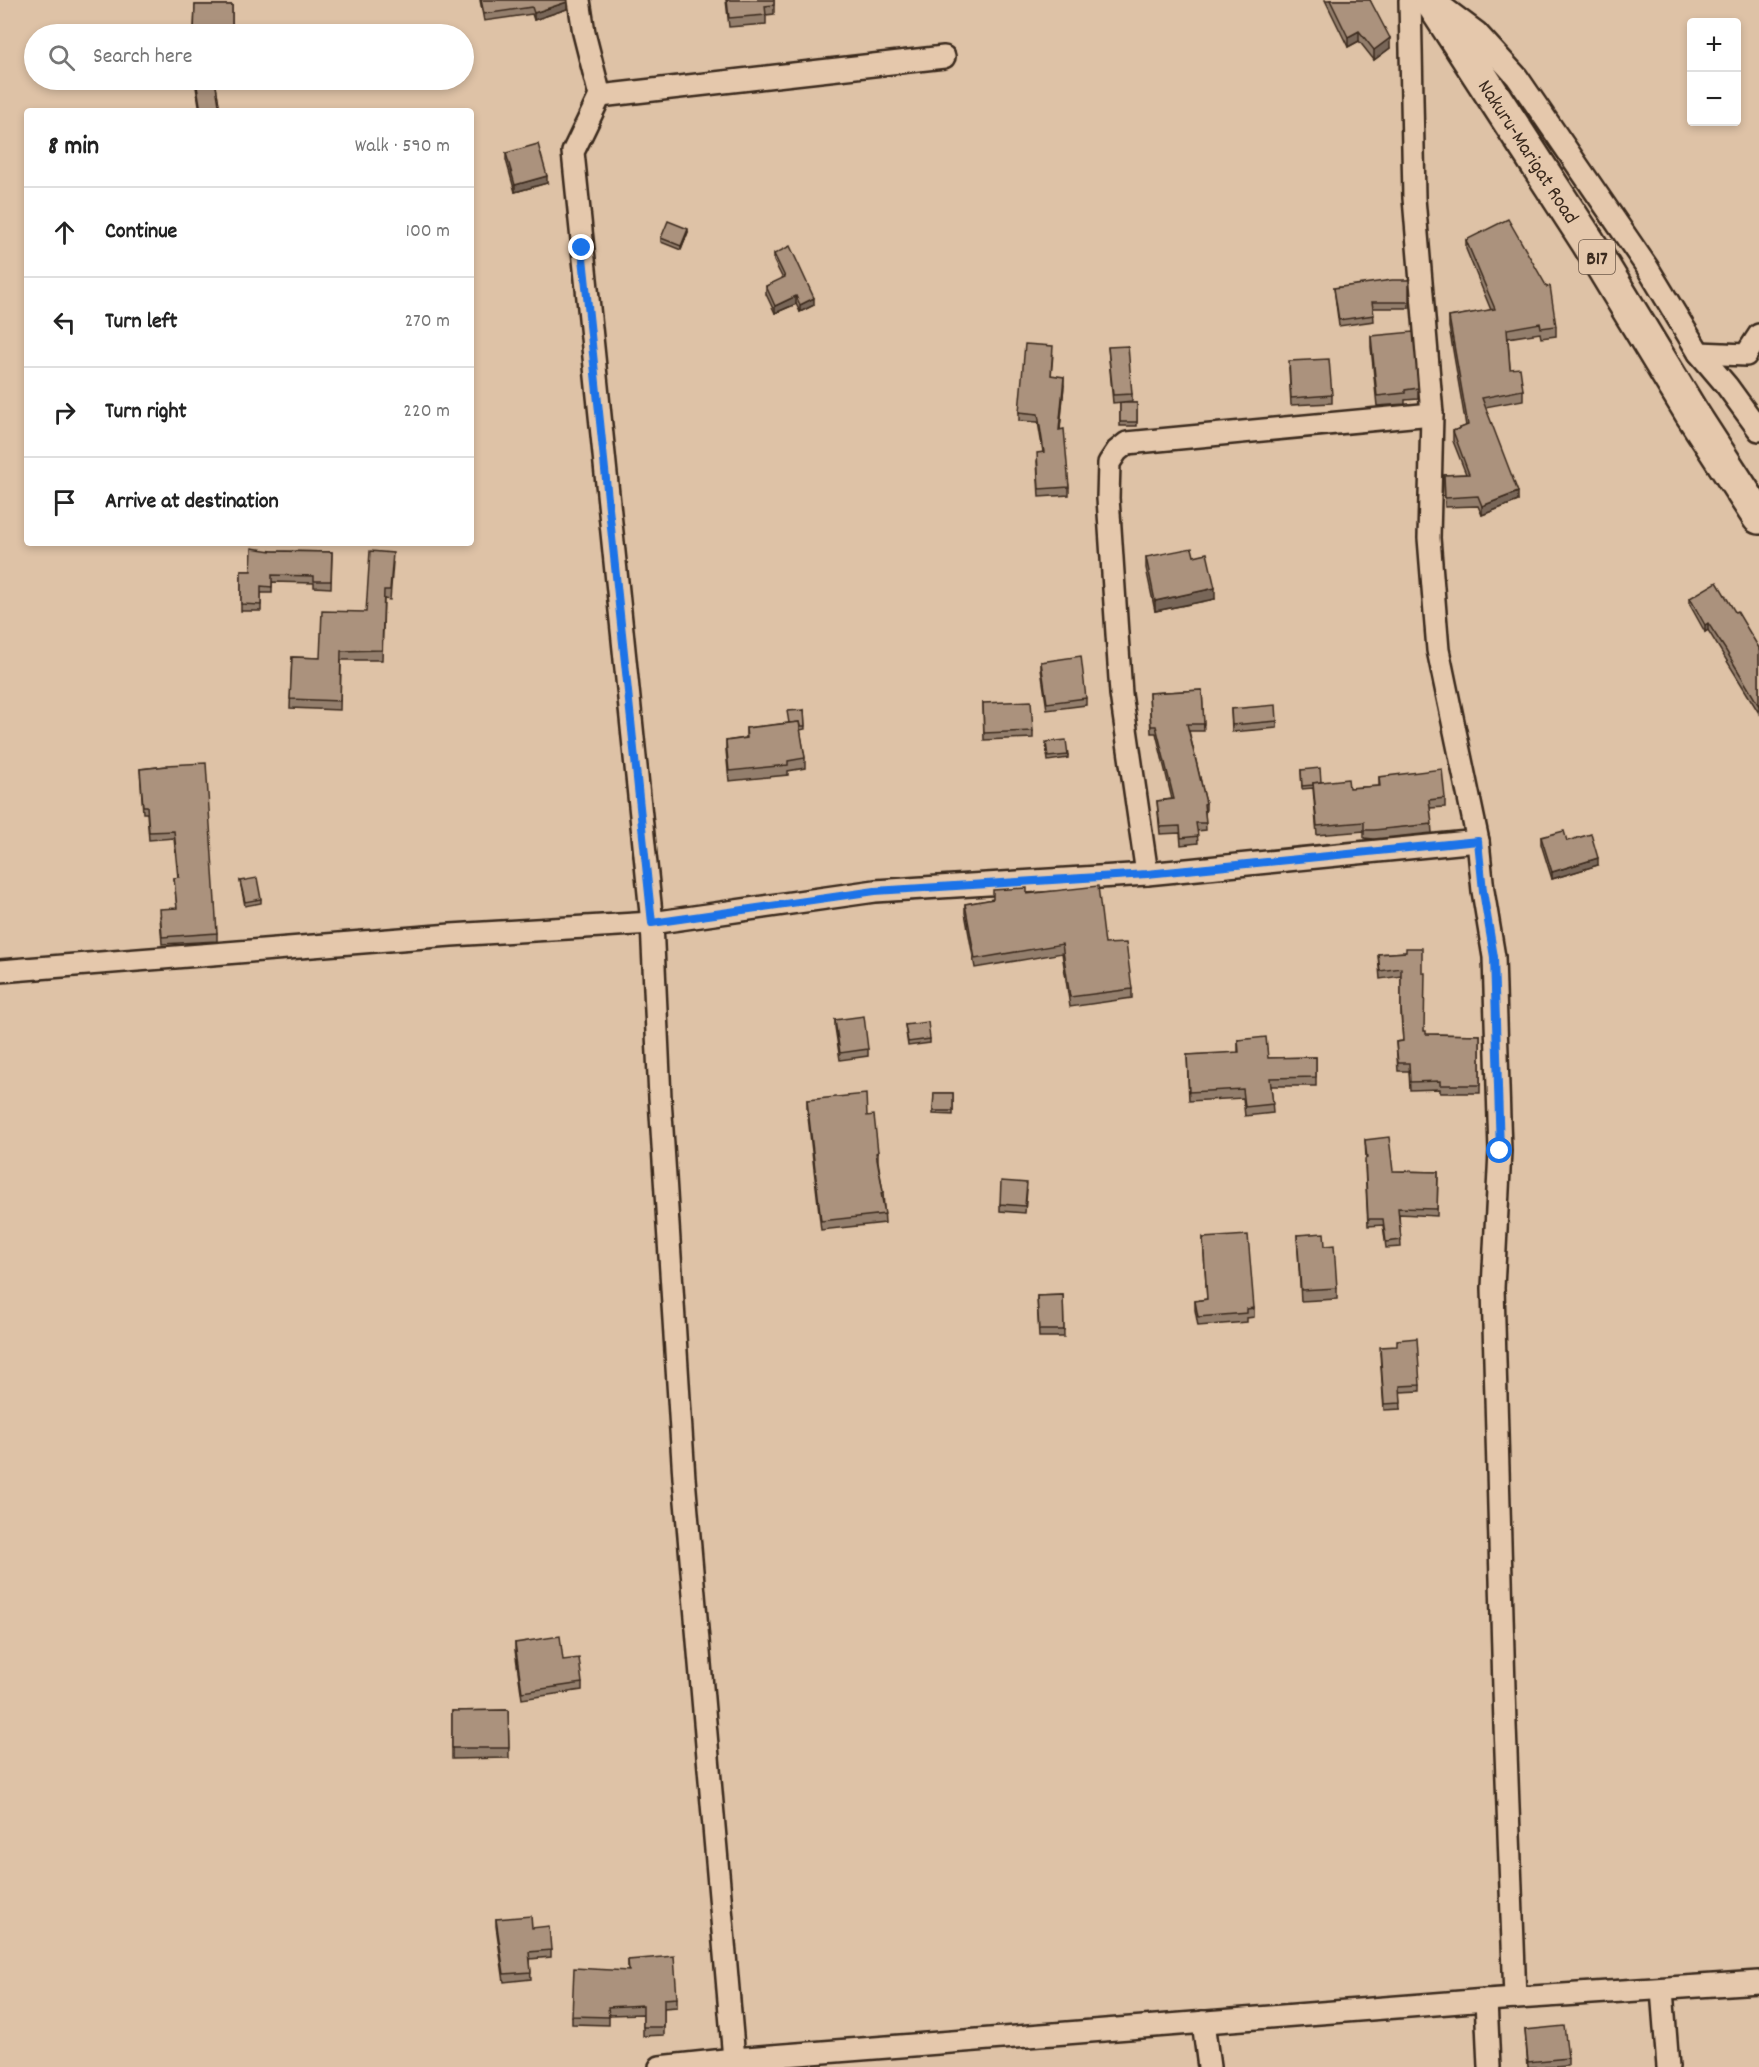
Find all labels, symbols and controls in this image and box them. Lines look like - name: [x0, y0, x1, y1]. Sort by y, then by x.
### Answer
- map controls: [1687, 18, 1741, 126]
- button: +: [1687, 18, 1741, 72]
- search box: [24, 24, 474, 90]
- icon: search: [45, 41, 78, 74]
- text: Search here: [93, 42, 192, 73]
- button: −: [1687, 72, 1741, 126]
- street label: Nakuru-Marigat Road: [1469, 75, 1584, 231]
- text: 8 min: [48, 129, 99, 166]
- text: Walk · 590 m: [355, 133, 450, 161]
- icon: ahead: [48, 216, 81, 249]
- text: Continue: [105, 217, 177, 248]
- text: 100 m: [406, 218, 450, 246]
- route end: [568, 234, 594, 260]
- road number: B17: [1579, 240, 1615, 274]
- icon: left: [48, 306, 81, 339]
- text: Turn left: [105, 307, 177, 338]
- text: 270 m: [404, 308, 450, 336]
- icon: right: [48, 396, 81, 429]
- text: Turn right: [105, 397, 187, 428]
- text: 220 m: [403, 398, 450, 426]
- icon: arrive: [48, 486, 81, 519]
- text: Arrive at destination: [105, 487, 279, 518]
- route start: [1486, 1137, 1512, 1163]

